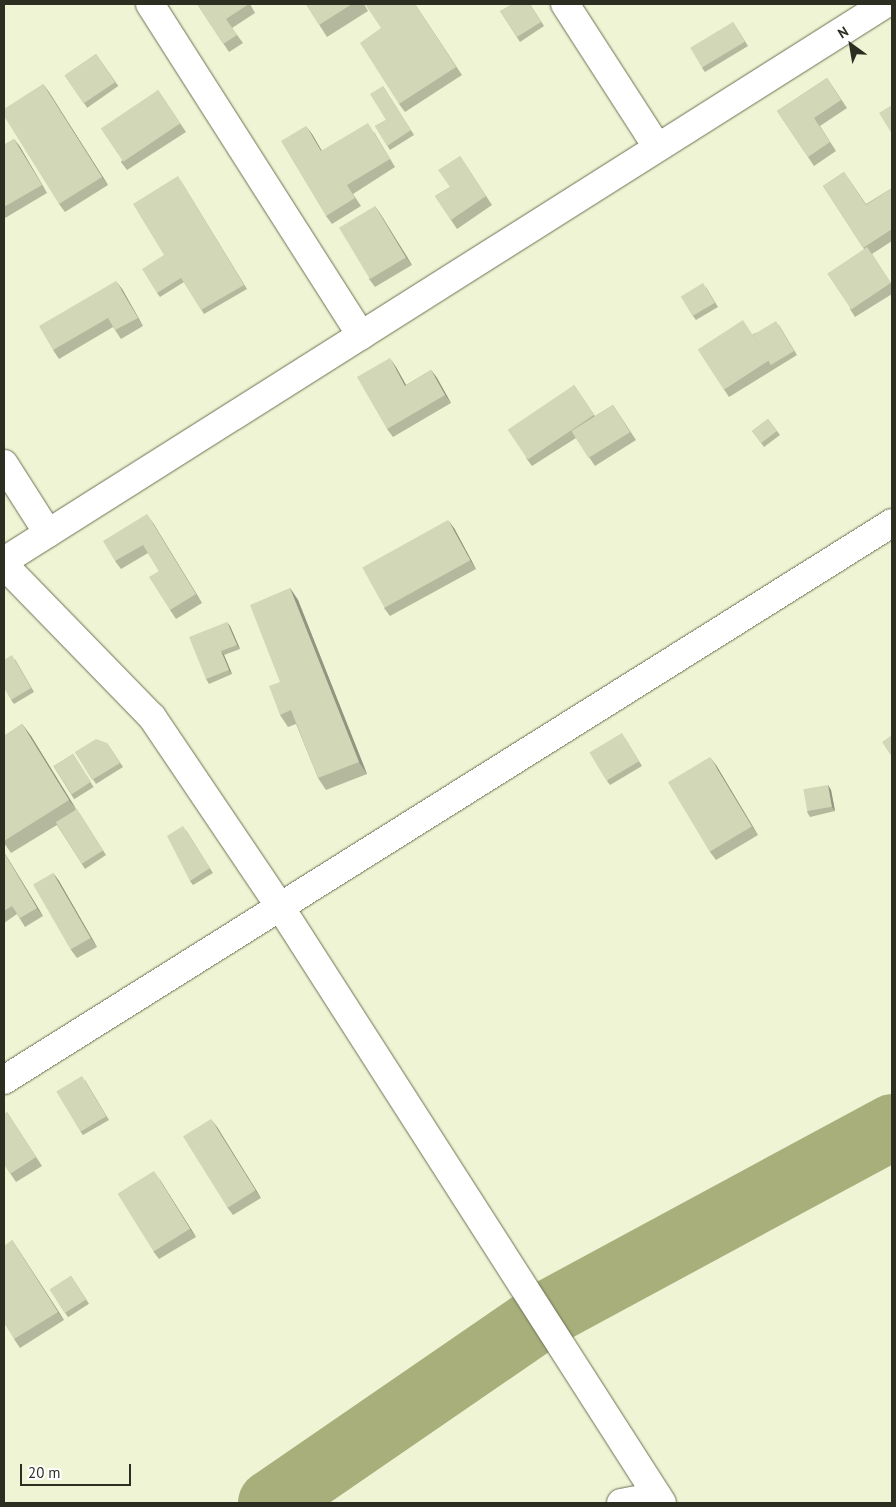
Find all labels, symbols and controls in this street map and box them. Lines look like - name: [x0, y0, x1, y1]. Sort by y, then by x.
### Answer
- north arrow: [826, 20, 876, 70]
- text: N: [834, 22, 852, 42]
- scale bar: [22, 1454, 134, 1486]
- text: 20 m: [28, 1463, 61, 1482]

